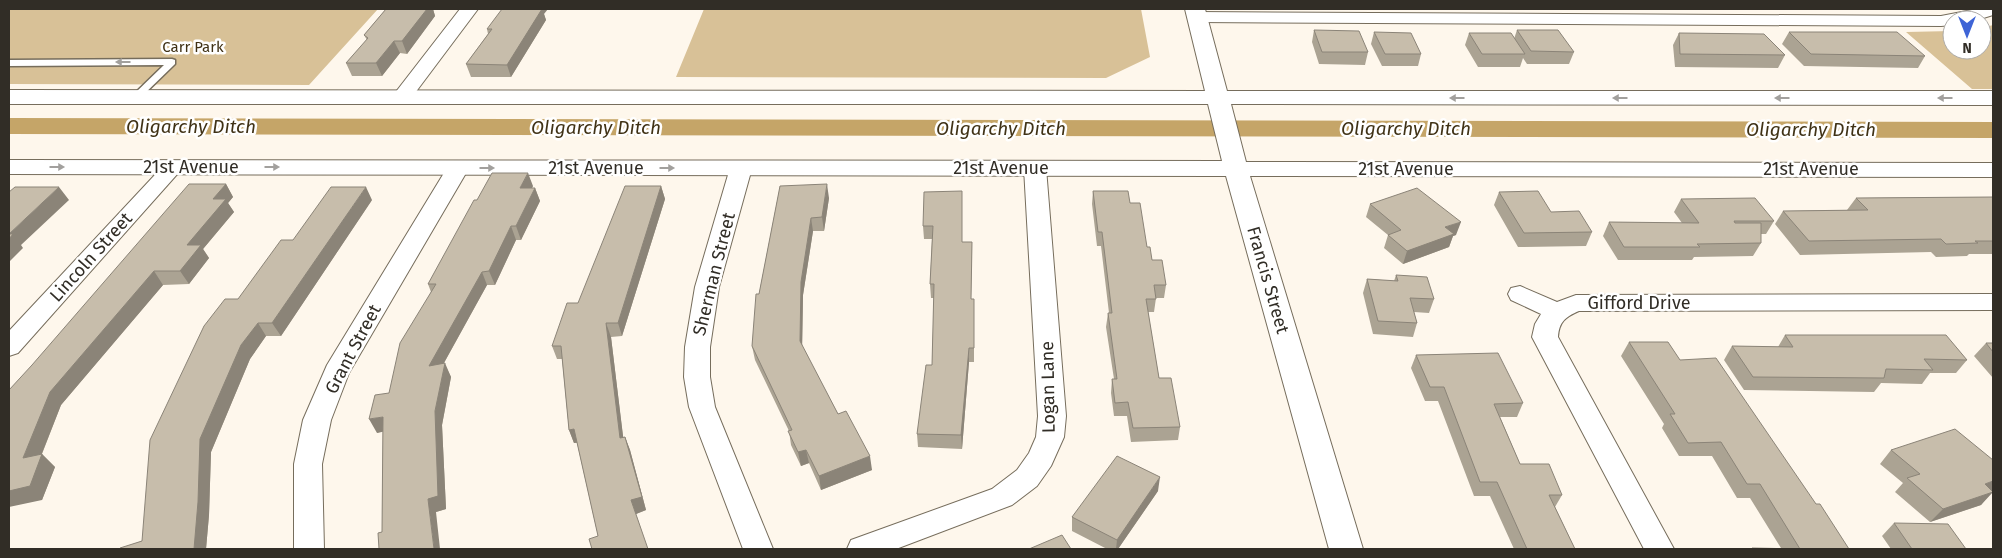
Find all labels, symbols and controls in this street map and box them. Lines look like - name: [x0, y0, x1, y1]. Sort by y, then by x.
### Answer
- north arrow: [1942, 10, 1992, 60]
- park label: Carr Park: [162, 38, 224, 56]
- text: N: [1962, 39, 1972, 56]
- one-way arrow: [115, 58, 131, 66]
- one-way arrow: [1449, 94, 1465, 102]
- one-way arrow: [1611, 94, 1627, 102]
- one-way arrow: [1774, 94, 1790, 102]
- one-way arrow: [1936, 94, 1952, 102]
- water label: Oligarchy Ditch: [126, 115, 256, 138]
- water label: Oligarchy Ditch: [531, 116, 661, 139]
- water label: Oligarchy Ditch: [936, 117, 1066, 140]
- water label: Oligarchy Ditch: [1341, 117, 1471, 140]
- water label: Oligarchy Ditch: [1746, 118, 1876, 141]
- street label: 21st Avenue: [143, 156, 239, 178]
- street label: 21st Avenue: [548, 157, 644, 179]
- street label: 21st Avenue: [953, 157, 1049, 179]
- street label: 21st Avenue: [1358, 158, 1454, 180]
- street label: 21st Avenue: [1763, 158, 1859, 180]
- one-way arrow: [50, 163, 66, 171]
- one-way arrow: [265, 163, 281, 171]
- one-way arrow: [480, 164, 496, 172]
- one-way arrow: [660, 164, 676, 172]
- street label: Lincoln Street: [45, 207, 137, 306]
- street label: Sherman Street: [688, 209, 740, 338]
- street label: Francis Street: [1242, 224, 1294, 337]
- street label: Gifford Drive: [1588, 292, 1690, 314]
- street label: Grant Street: [320, 300, 386, 397]
- street label: Logan Lane: [1036, 341, 1060, 433]

